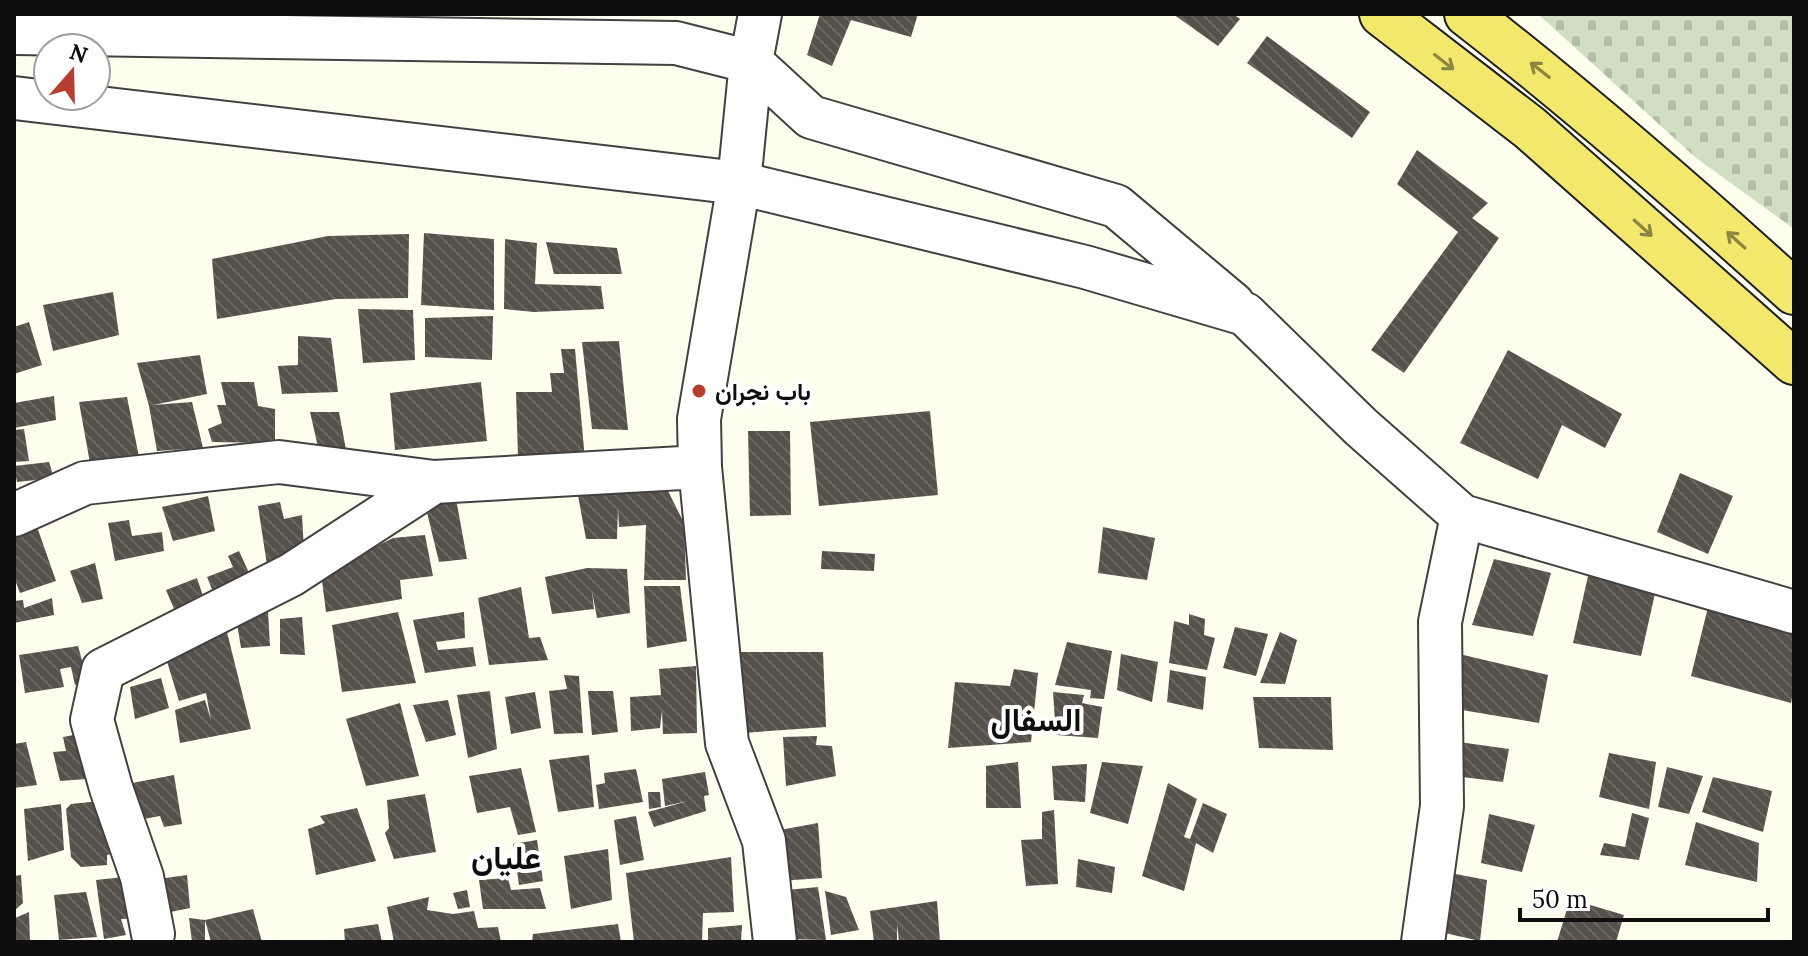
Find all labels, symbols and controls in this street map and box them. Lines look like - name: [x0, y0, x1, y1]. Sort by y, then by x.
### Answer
- north arrow: [32, 32, 112, 112]
- text: N: [66, 37, 92, 69]
- one-way arrow: [1433, 53, 1454, 70]
- one-way arrow: [1529, 62, 1551, 79]
- one-way arrow: [1633, 219, 1653, 237]
- one-way arrow: [1726, 231, 1747, 250]
- place label: باب نجران: [715, 376, 811, 407]
- marker: باب نجران: [690, 382, 708, 400]
- district label: السفال: [991, 699, 1081, 740]
- district label: عليان: [471, 837, 541, 878]
- scale bar: [1520, 872, 1768, 922]
- text: 50 m: [1532, 884, 1588, 915]

